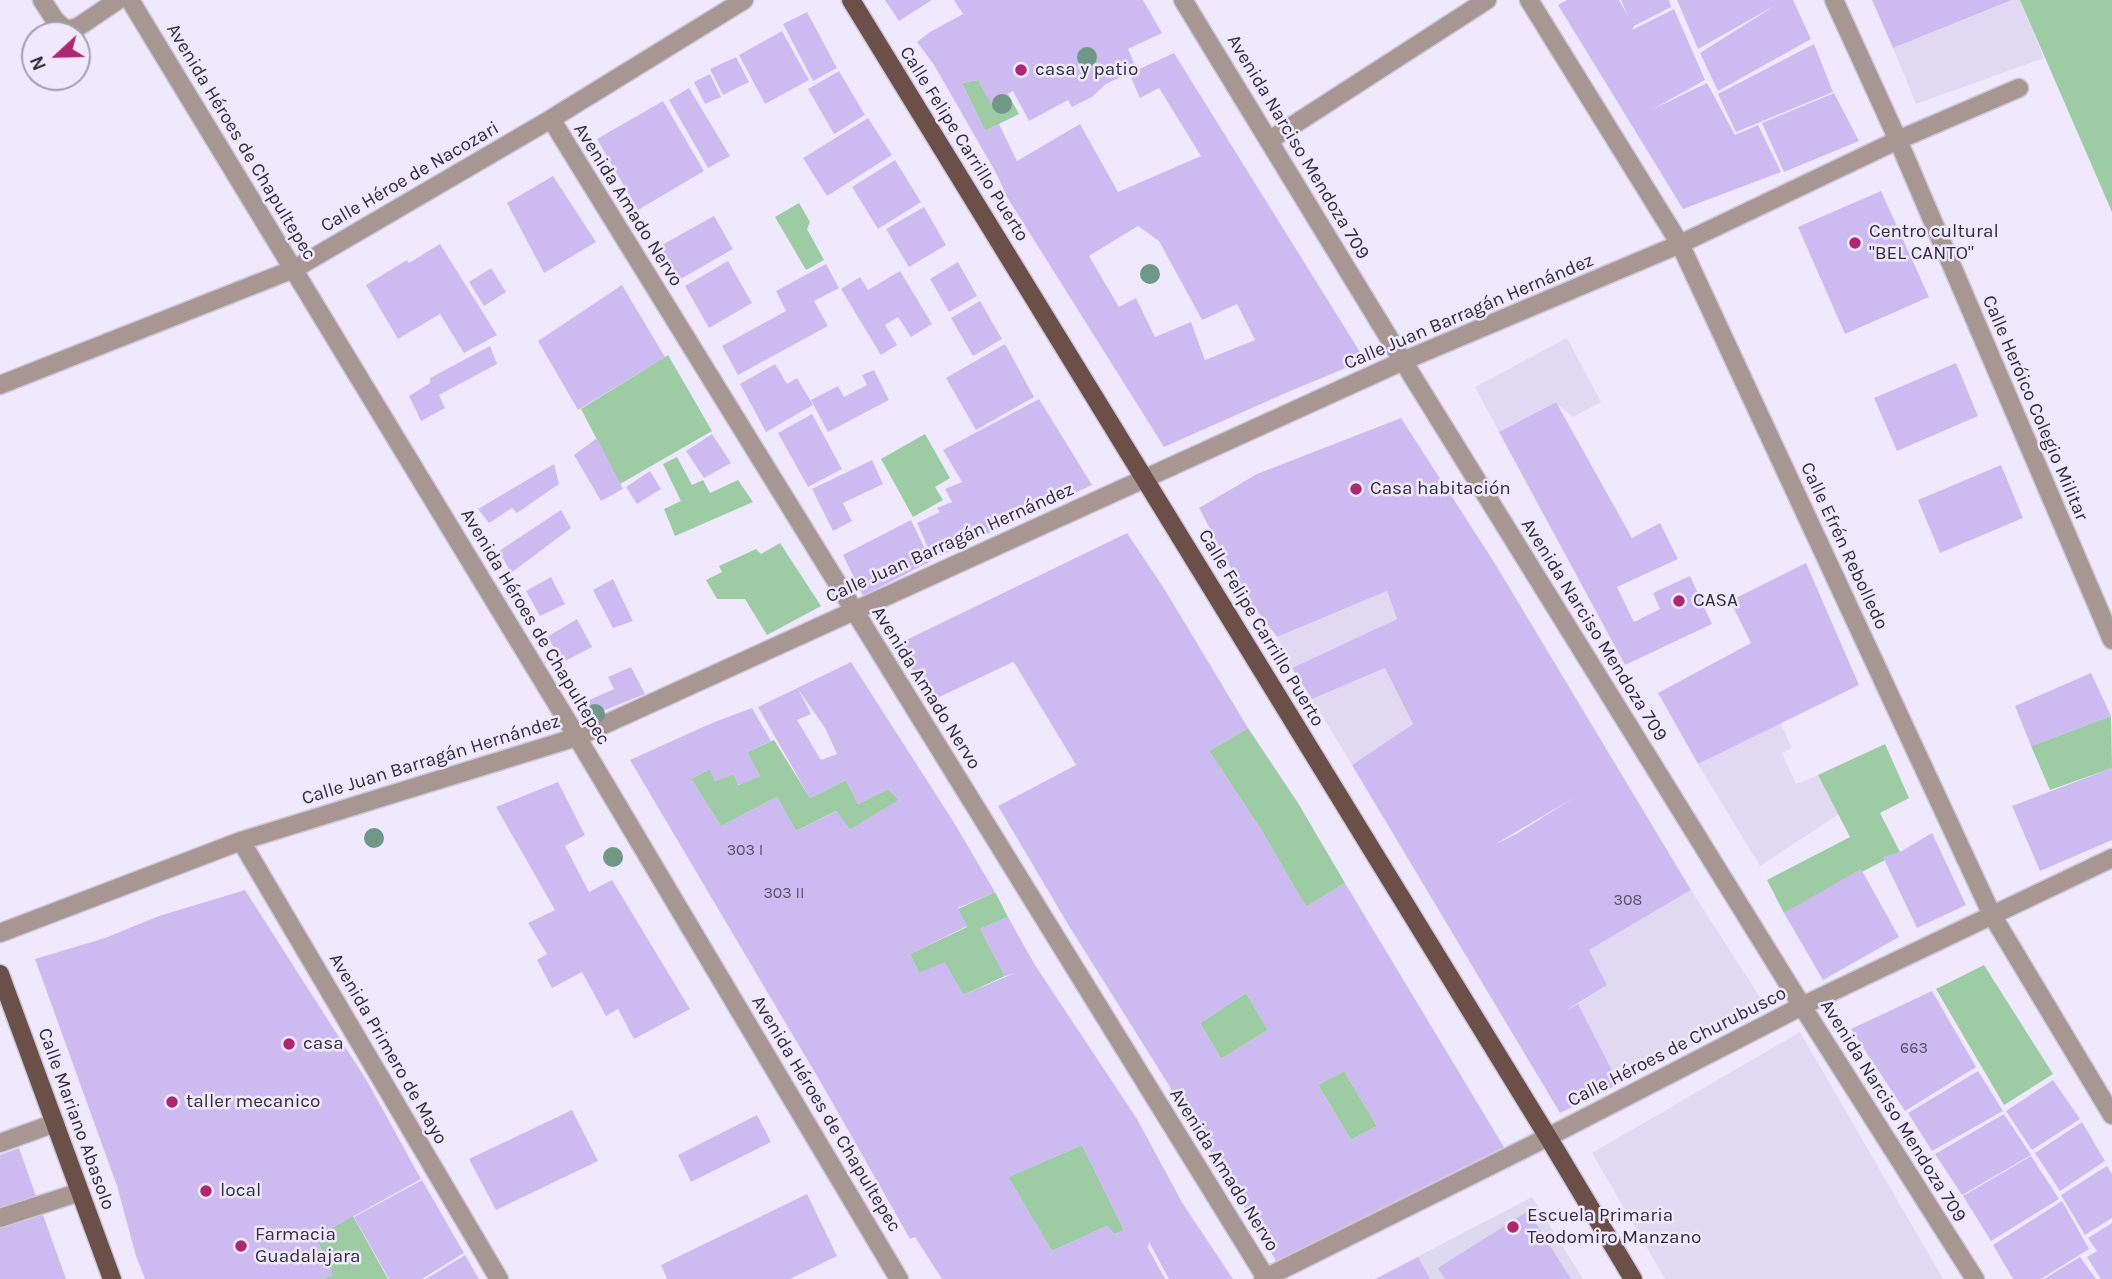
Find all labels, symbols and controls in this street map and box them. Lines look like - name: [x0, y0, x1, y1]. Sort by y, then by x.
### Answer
- street label: Avenida Héroes de Chapultepec: [161, 20, 321, 264]
- north arrow: [21, 21, 91, 91]
- street label: Avenida Narciso Mendoza 709: [1222, 31, 1374, 263]
- street label: Calle Felipe Carrillo Puerto: [895, 42, 1033, 246]
- text: N: [26, 53, 51, 74]
- place label: casa y patio: [1035, 59, 1138, 81]
- marker: casa y patio: [1013, 62, 1029, 78]
- street label: Calle Héroe de Nacozari: [317, 117, 503, 237]
- street label: Avenida Amado Nervo: [569, 119, 687, 291]
- place label: Centro cultural "BEL CANTO": [1869, 221, 1999, 265]
- marker: Centro cultural "BEL CANTO": [1847, 235, 1863, 251]
- street label: Calle Juan Barragán Hernández: [1341, 249, 1597, 375]
- street label: Calle Heróico Colegio Militar: [1977, 292, 2093, 524]
- street label: Calle Efrén Rebolledo: [1795, 459, 1893, 633]
- street label: Calle Juan Barragán Hernández: [822, 478, 1078, 608]
- place label: Casa habitación: [1370, 478, 1511, 500]
- marker: Casa habitación: [1348, 481, 1364, 497]
- street label: Avenida Héroes de Chapultepec: [455, 505, 615, 749]
- street label: Avenida Narciso Mendoza 709: [1516, 515, 1672, 745]
- street label: Calle Felipe Carrillo Puerto: [1193, 525, 1329, 731]
- place label: CASA: [1693, 590, 1738, 612]
- marker: CASA: [1671, 593, 1687, 609]
- street label: Avenida Amado Nervo: [867, 602, 985, 774]
- street label: Calle Juan Barragán Hernández: [299, 710, 563, 810]
- house number: 303 I: [727, 840, 763, 860]
- house number: 303 II: [763, 883, 805, 903]
- house number: 308: [1614, 890, 1642, 910]
- street label: Avenida Primero de Mayo: [324, 949, 452, 1149]
- street label: Calle Héroes de Churubusco: [1564, 982, 1790, 1112]
- street label: Avenida Héroes de Chapultepec: [746, 992, 906, 1236]
- street label: Avenida Narciso Mendoza 709: [1815, 996, 1971, 1226]
- street label: Calle Mariano Abasolo: [33, 1025, 119, 1213]
- place label: casa: [303, 1033, 344, 1055]
- marker: casa: [281, 1036, 297, 1052]
- house number: 663: [1900, 1038, 1928, 1058]
- street label: Avenida Amado Nervo: [1165, 1084, 1283, 1256]
- place label: taller mecanico: [186, 1091, 320, 1113]
- marker: taller mecanico: [164, 1094, 180, 1110]
- place label: local: [220, 1180, 261, 1202]
- marker: local: [198, 1183, 214, 1199]
- place label: Escuela Primaria Teodomiro Manzano: [1527, 1205, 1701, 1249]
- marker: Escuela Primaria Teodomiro Manzano: [1505, 1219, 1521, 1235]
- place label: Farmacia Guadalajara: [255, 1224, 360, 1268]
- marker: Farmacia Guadalajara: [233, 1238, 249, 1254]

